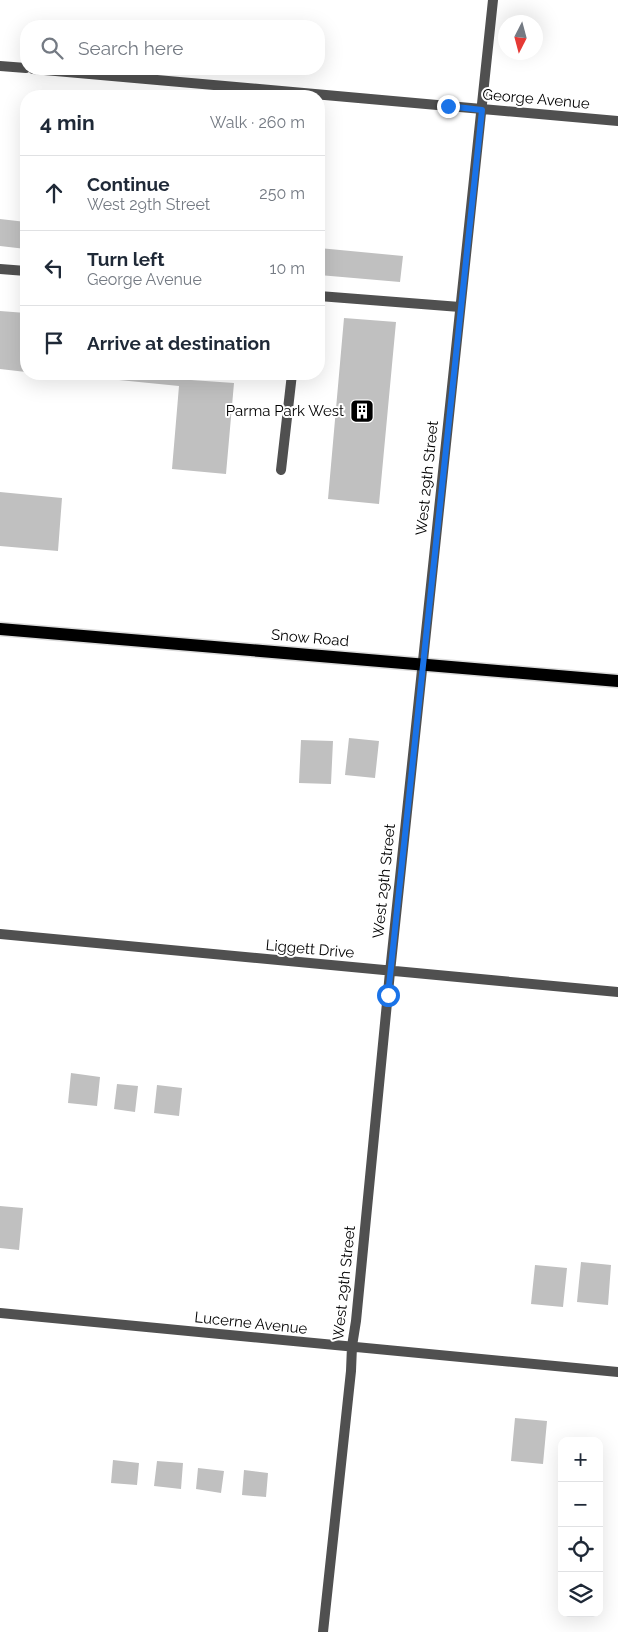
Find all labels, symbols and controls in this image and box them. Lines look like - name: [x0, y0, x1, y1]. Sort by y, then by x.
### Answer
- north arrow: [498, 15, 543, 60]
- search box: [20, 20, 325, 75]
- icon: search: [38, 34, 66, 62]
- text: Search here: [78, 37, 184, 59]
- street label: George Avenue: [482, 85, 591, 113]
- route end: [437, 95, 460, 118]
- text: 4 min: [40, 110, 95, 135]
- text: Walk · 260 m: [210, 113, 305, 132]
- text: Continue: [87, 173, 170, 195]
- icon: ahead: [40, 179, 68, 207]
- text: 250 m: [259, 184, 305, 203]
- text: West 29th Street: [87, 195, 210, 214]
- text: Turn left: [87, 248, 164, 270]
- icon: left: [40, 254, 68, 282]
- text: 10 m: [270, 259, 305, 278]
- text: George Avenue: [87, 270, 202, 289]
- icon: arrive: [40, 329, 68, 357]
- text: Arrive at destination: [87, 332, 271, 354]
- building icon: Parma Park West: [349, 398, 375, 424]
- place label: Parma Park West: [226, 402, 344, 420]
- street label: West 29th Street: [412, 420, 442, 536]
- street label: Snow Road: [270, 626, 350, 650]
- street label: West 29th Street: [369, 823, 399, 939]
- street label: Liggett Drive: [265, 936, 355, 962]
- route start: [377, 984, 400, 1007]
- street label: West 29th Street: [329, 1225, 359, 1341]
- street label: Lucerne Avenue: [194, 1308, 309, 1338]
- map controls: [558, 1437, 603, 1617]
- button: +: [558, 1437, 603, 1482]
- button: −: [558, 1482, 603, 1527]
- button: locate: [558, 1527, 603, 1572]
- button: layers: [558, 1572, 603, 1617]

